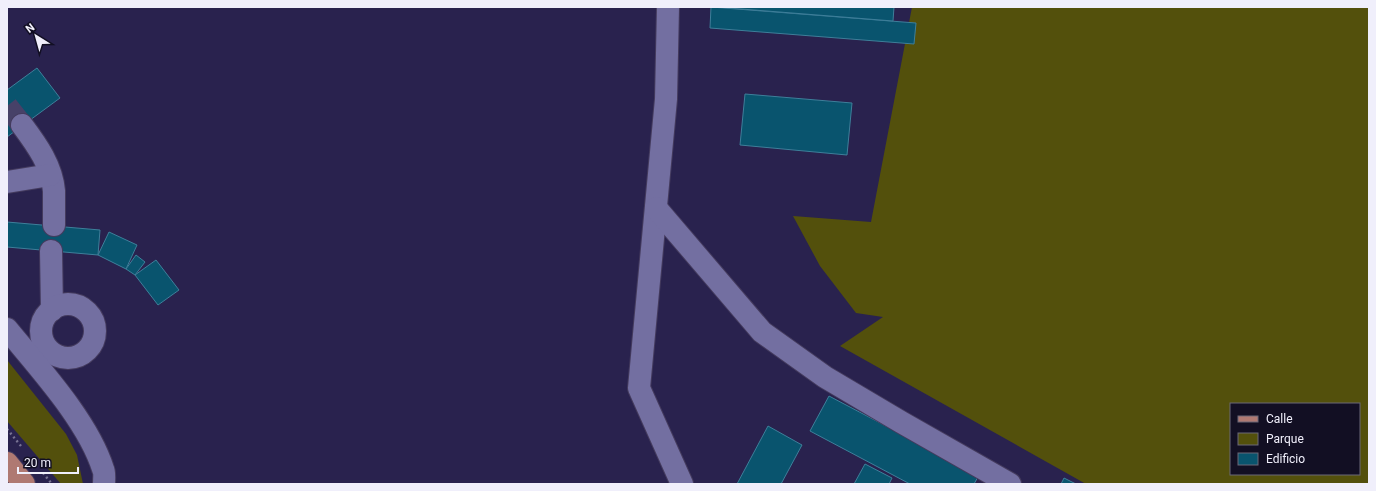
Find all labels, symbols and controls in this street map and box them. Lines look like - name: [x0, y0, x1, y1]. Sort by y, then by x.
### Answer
- north arrow: [16, 16, 56, 56]
- text: N: [23, 21, 37, 36]
- legend: [1230, 403, 1360, 475]
- text: Calle: [1266, 412, 1293, 426]
- text: Parque: [1266, 432, 1304, 446]
- scale bar: [18, 449, 78, 475]
- text: Edificio: [1266, 452, 1305, 466]
- text: 20 m: [24, 456, 51, 470]

